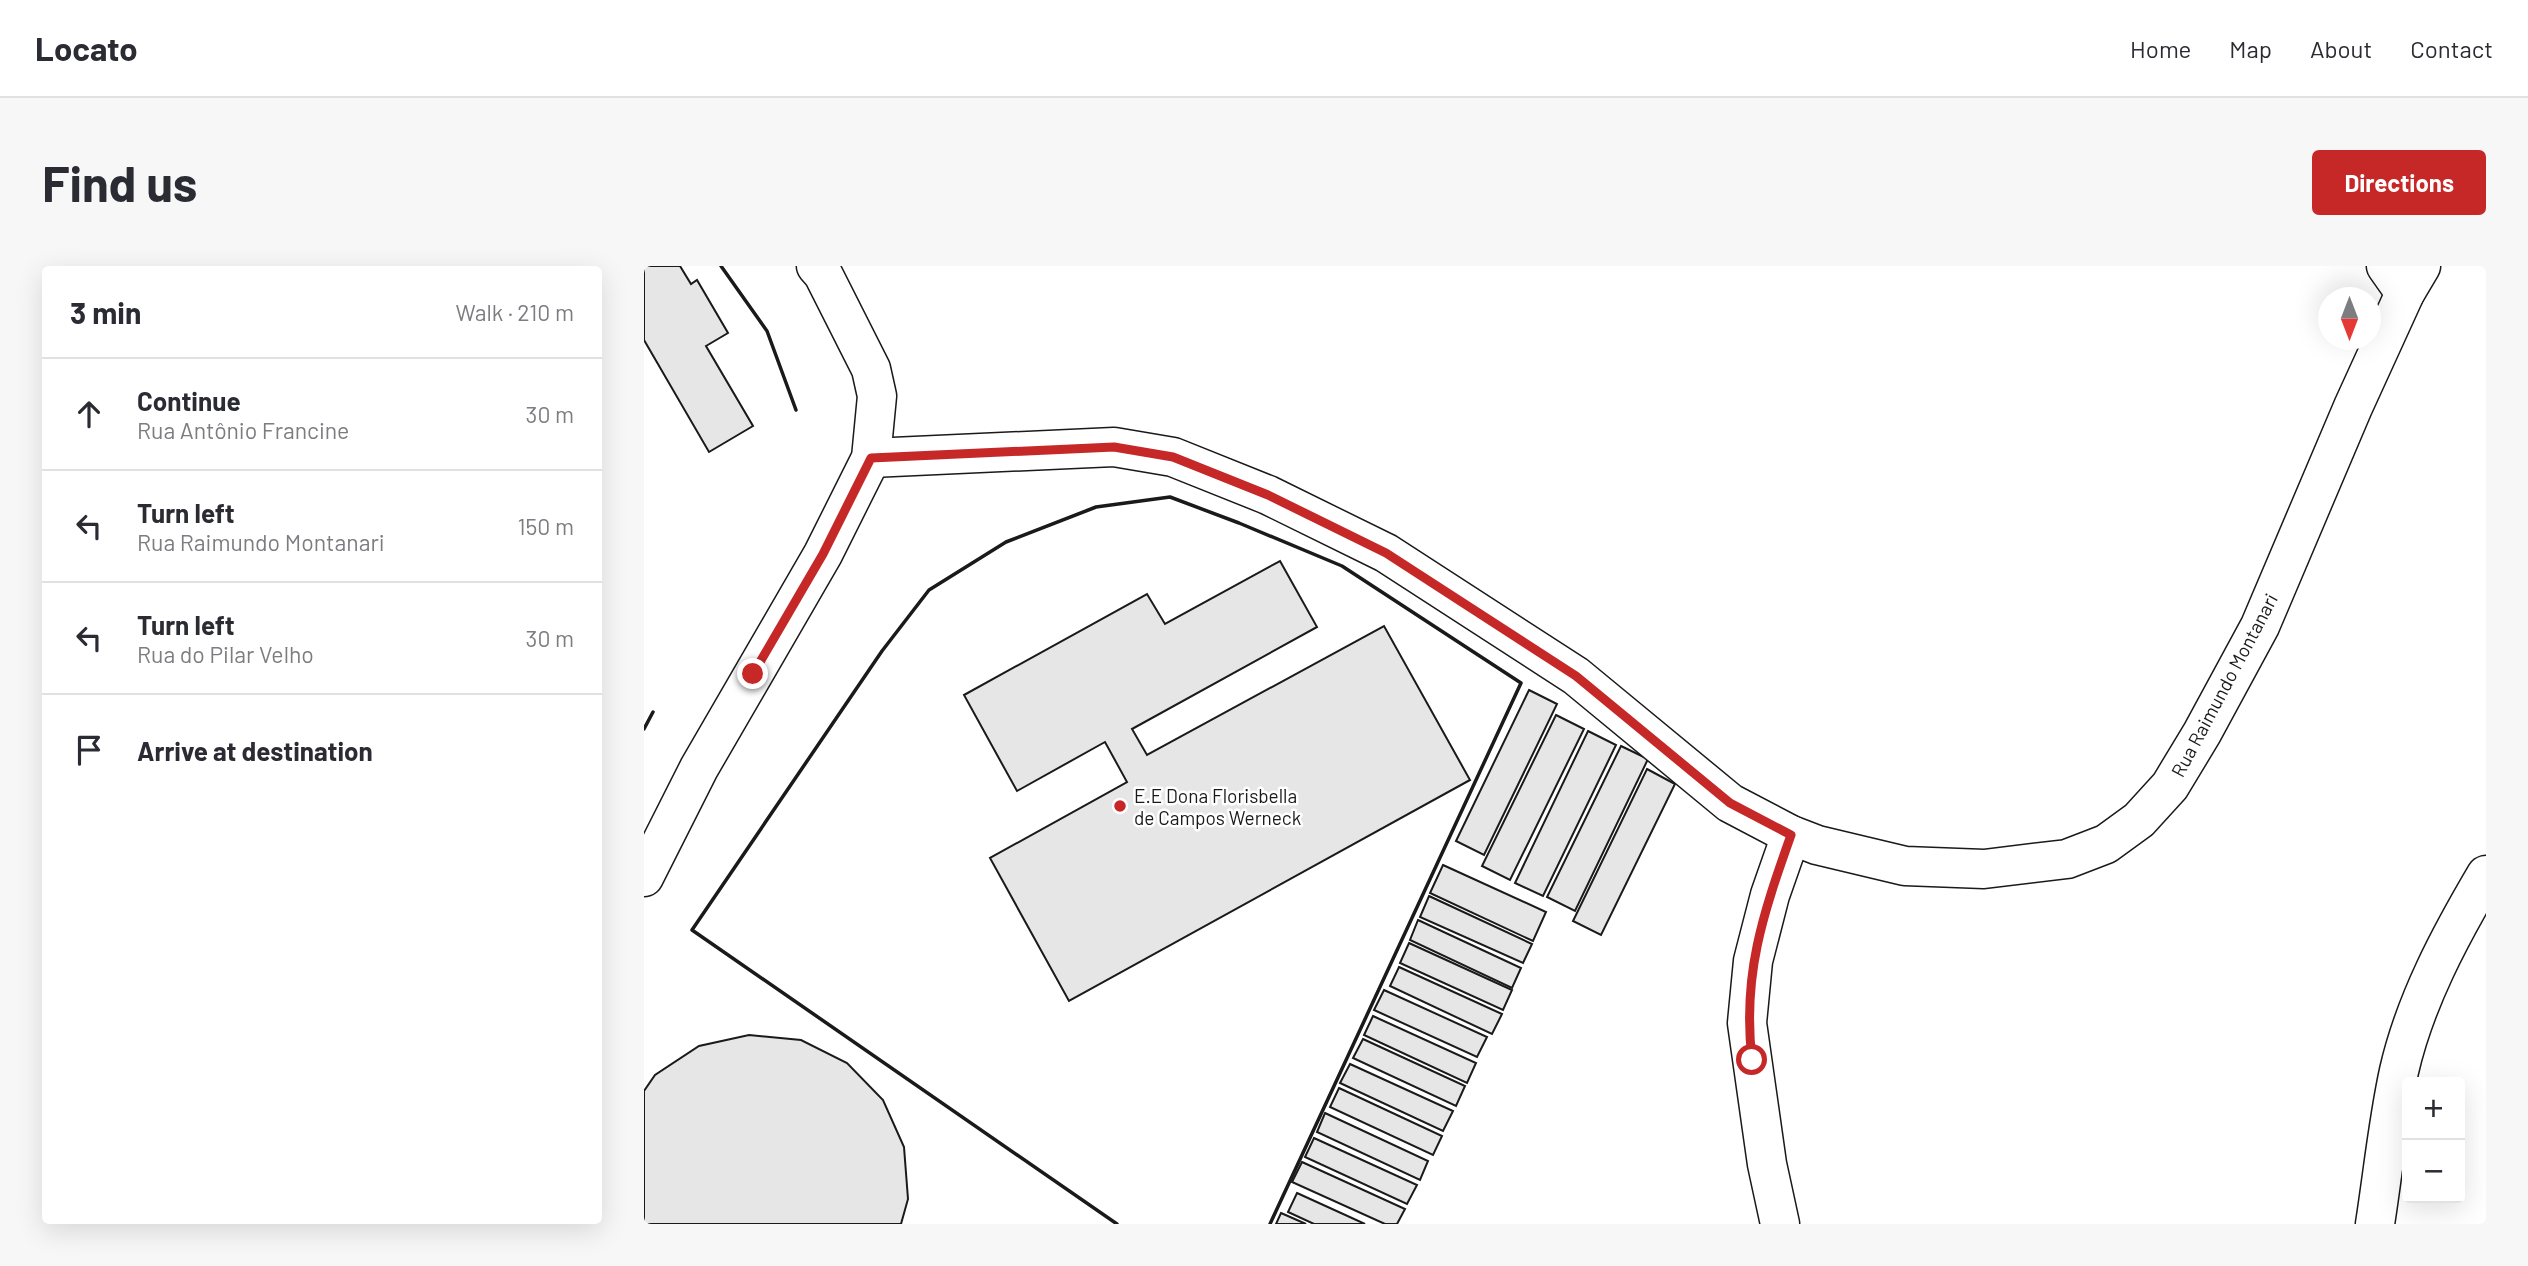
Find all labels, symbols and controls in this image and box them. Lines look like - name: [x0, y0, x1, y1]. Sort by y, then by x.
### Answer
- text: Locato: [35, 28, 138, 68]
- text: Home: [2130, 34, 2191, 63]
- text: Map: [2229, 34, 2272, 63]
- text: About: [2310, 34, 2372, 63]
- text: Contact: [2410, 34, 2493, 63]
- button: Directions: [2312, 150, 2486, 215]
- text: Find us: [42, 153, 197, 212]
- north arrow: [2318, 287, 2381, 350]
- text: 3 min: [70, 294, 141, 330]
- text: Walk · 210 m: [456, 298, 574, 326]
- text: Continue: [137, 385, 241, 416]
- icon: ahead: [70, 395, 108, 433]
- text: 30 m: [526, 400, 574, 428]
- text: Rua Antônio Francine: [137, 416, 349, 444]
- text: Turn left: [137, 497, 235, 528]
- icon: left: [70, 507, 108, 545]
- text: 150 m: [518, 512, 574, 540]
- text: Rua Raimundo Montanari: [137, 528, 385, 556]
- street label: Rua Raimundo Montanari: [2166, 589, 2282, 781]
- text: Turn left: [137, 609, 235, 640]
- icon: left: [70, 619, 108, 657]
- text: 30 m: [526, 624, 574, 652]
- text: Rua do Pilar Velho: [137, 640, 314, 668]
- route end: [737, 658, 768, 689]
- icon: arrive: [70, 731, 108, 769]
- text: Arrive at destination: [137, 735, 373, 766]
- place label: E.E Dona Florisbella de Campos Werneck: [1134, 784, 1301, 829]
- marker: E.E Dona Florisbella de Campos Werneck: [1112, 798, 1128, 814]
- route start: [1736, 1044, 1767, 1075]
- map controls: [2402, 1077, 2465, 1203]
- button: +: [2402, 1077, 2465, 1140]
- button: −: [2402, 1140, 2465, 1203]

